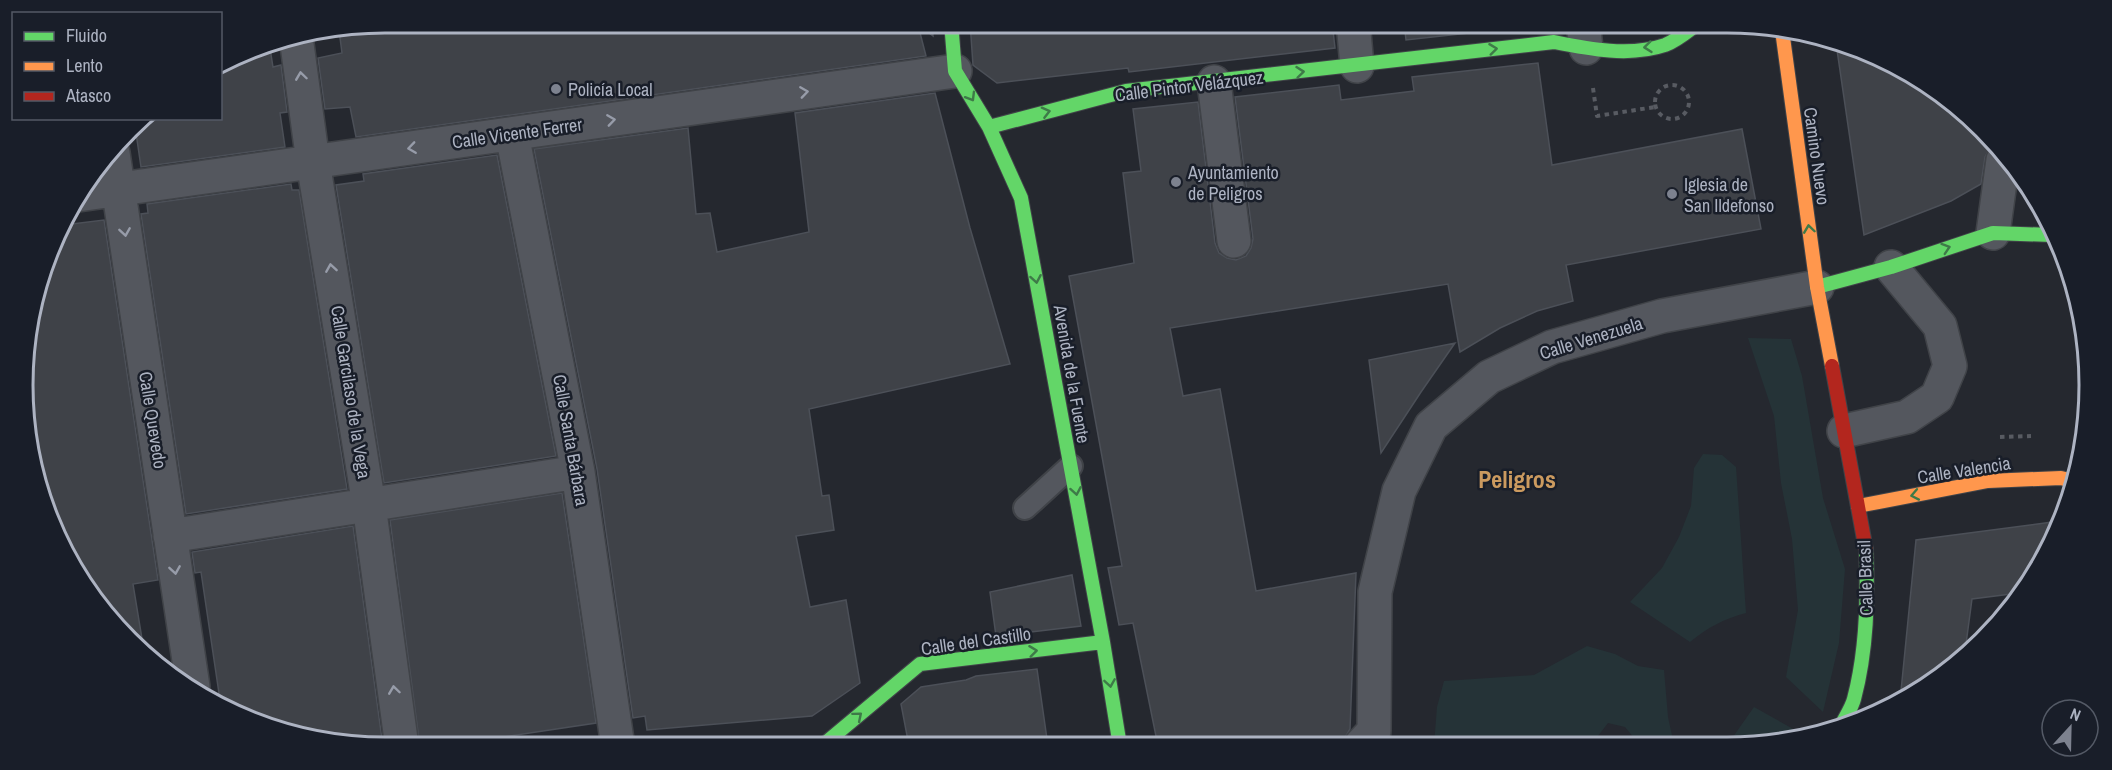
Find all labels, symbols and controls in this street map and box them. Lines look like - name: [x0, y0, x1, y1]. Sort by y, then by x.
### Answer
- legend: [12, 12, 222, 120]
- text: Fluido: [66, 23, 107, 48]
- one-way arrow: [1644, 40, 1653, 53]
- one-way arrow: [1489, 44, 1498, 56]
- text: Lento: [66, 53, 103, 78]
- street label: Calle Pintor Velázquez: [1113, 64, 1265, 108]
- one-way arrow: [1295, 66, 1304, 79]
- one-way arrow: [295, 71, 307, 80]
- place label: Policía Local: [568, 77, 653, 102]
- marker: Policía Local: [549, 82, 563, 96]
- text: Atasco: [65, 83, 111, 108]
- one-way arrow: [800, 87, 809, 99]
- one-way arrow: [964, 91, 975, 101]
- street label: Camino Nuevo: [1798, 106, 1836, 206]
- one-way arrow: [1040, 107, 1050, 120]
- street label: Calle Vicente Ferrer: [450, 111, 584, 155]
- one-way arrow: [607, 114, 616, 126]
- one-way arrow: [408, 141, 417, 154]
- place label: Ayuntamiento de Peligros: [1187, 160, 1279, 206]
- place label: Iglesia de San Ildefonso: [1684, 172, 1774, 218]
- marker: Ayuntamiento de Peligros: [1169, 175, 1183, 189]
- marker: Iglesia de San Ildefonso: [1665, 187, 1679, 201]
- one-way arrow: [1803, 225, 1816, 234]
- one-way arrow: [118, 227, 130, 236]
- one-way arrow: [1940, 243, 1951, 255]
- one-way arrow: [325, 264, 337, 273]
- one-way arrow: [1029, 274, 1042, 284]
- street label: Avenida de la Fuente: [1047, 302, 1096, 445]
- street label: Calle Garcilaso de la Vega: [325, 304, 377, 480]
- street label: Calle Venezuela: [1536, 310, 1646, 366]
- street label: Calle Quevedo: [133, 370, 173, 470]
- street label: Calle Santa Bárbara: [547, 372, 595, 508]
- street label: Calle Valencia: [1916, 450, 2012, 490]
- district label: Peligros: [1478, 463, 1556, 495]
- one-way arrow: [1069, 487, 1081, 496]
- one-way arrow: [1910, 488, 1920, 501]
- street label: Calle Brasil: [1851, 540, 1879, 616]
- one-way arrow: [169, 565, 181, 574]
- street label: Calle del Castillo: [919, 621, 1033, 661]
- one-way arrow: [1029, 645, 1038, 658]
- one-way arrow: [1103, 679, 1115, 688]
- one-way arrow: [389, 685, 401, 694]
- north arrow: [2040, 698, 2100, 758]
- text: N: [2067, 702, 2084, 726]
- one-way arrow: [851, 712, 862, 723]

